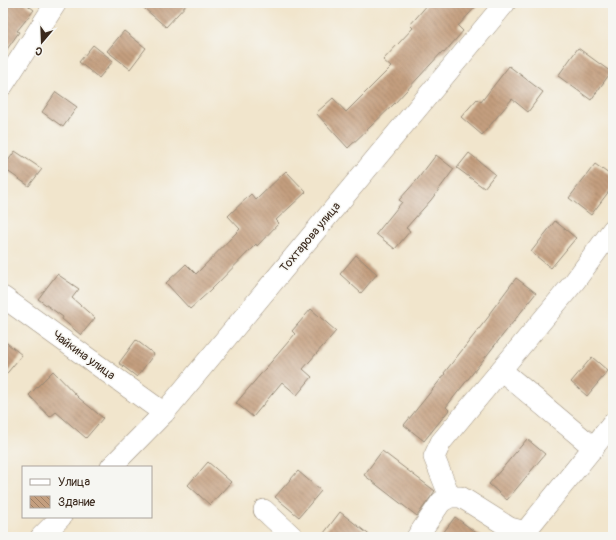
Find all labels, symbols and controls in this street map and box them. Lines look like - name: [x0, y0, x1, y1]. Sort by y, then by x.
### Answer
- north arrow: [22, 22, 62, 62]
- text: С: [33, 44, 44, 58]
- street label: Тохтарова улица: [277, 199, 344, 275]
- street label: Чайкина улица: [49, 328, 118, 384]
- legend: [22, 466, 152, 518]
- text: Улица: [58, 475, 90, 490]
- text: Здание: [58, 495, 95, 510]

